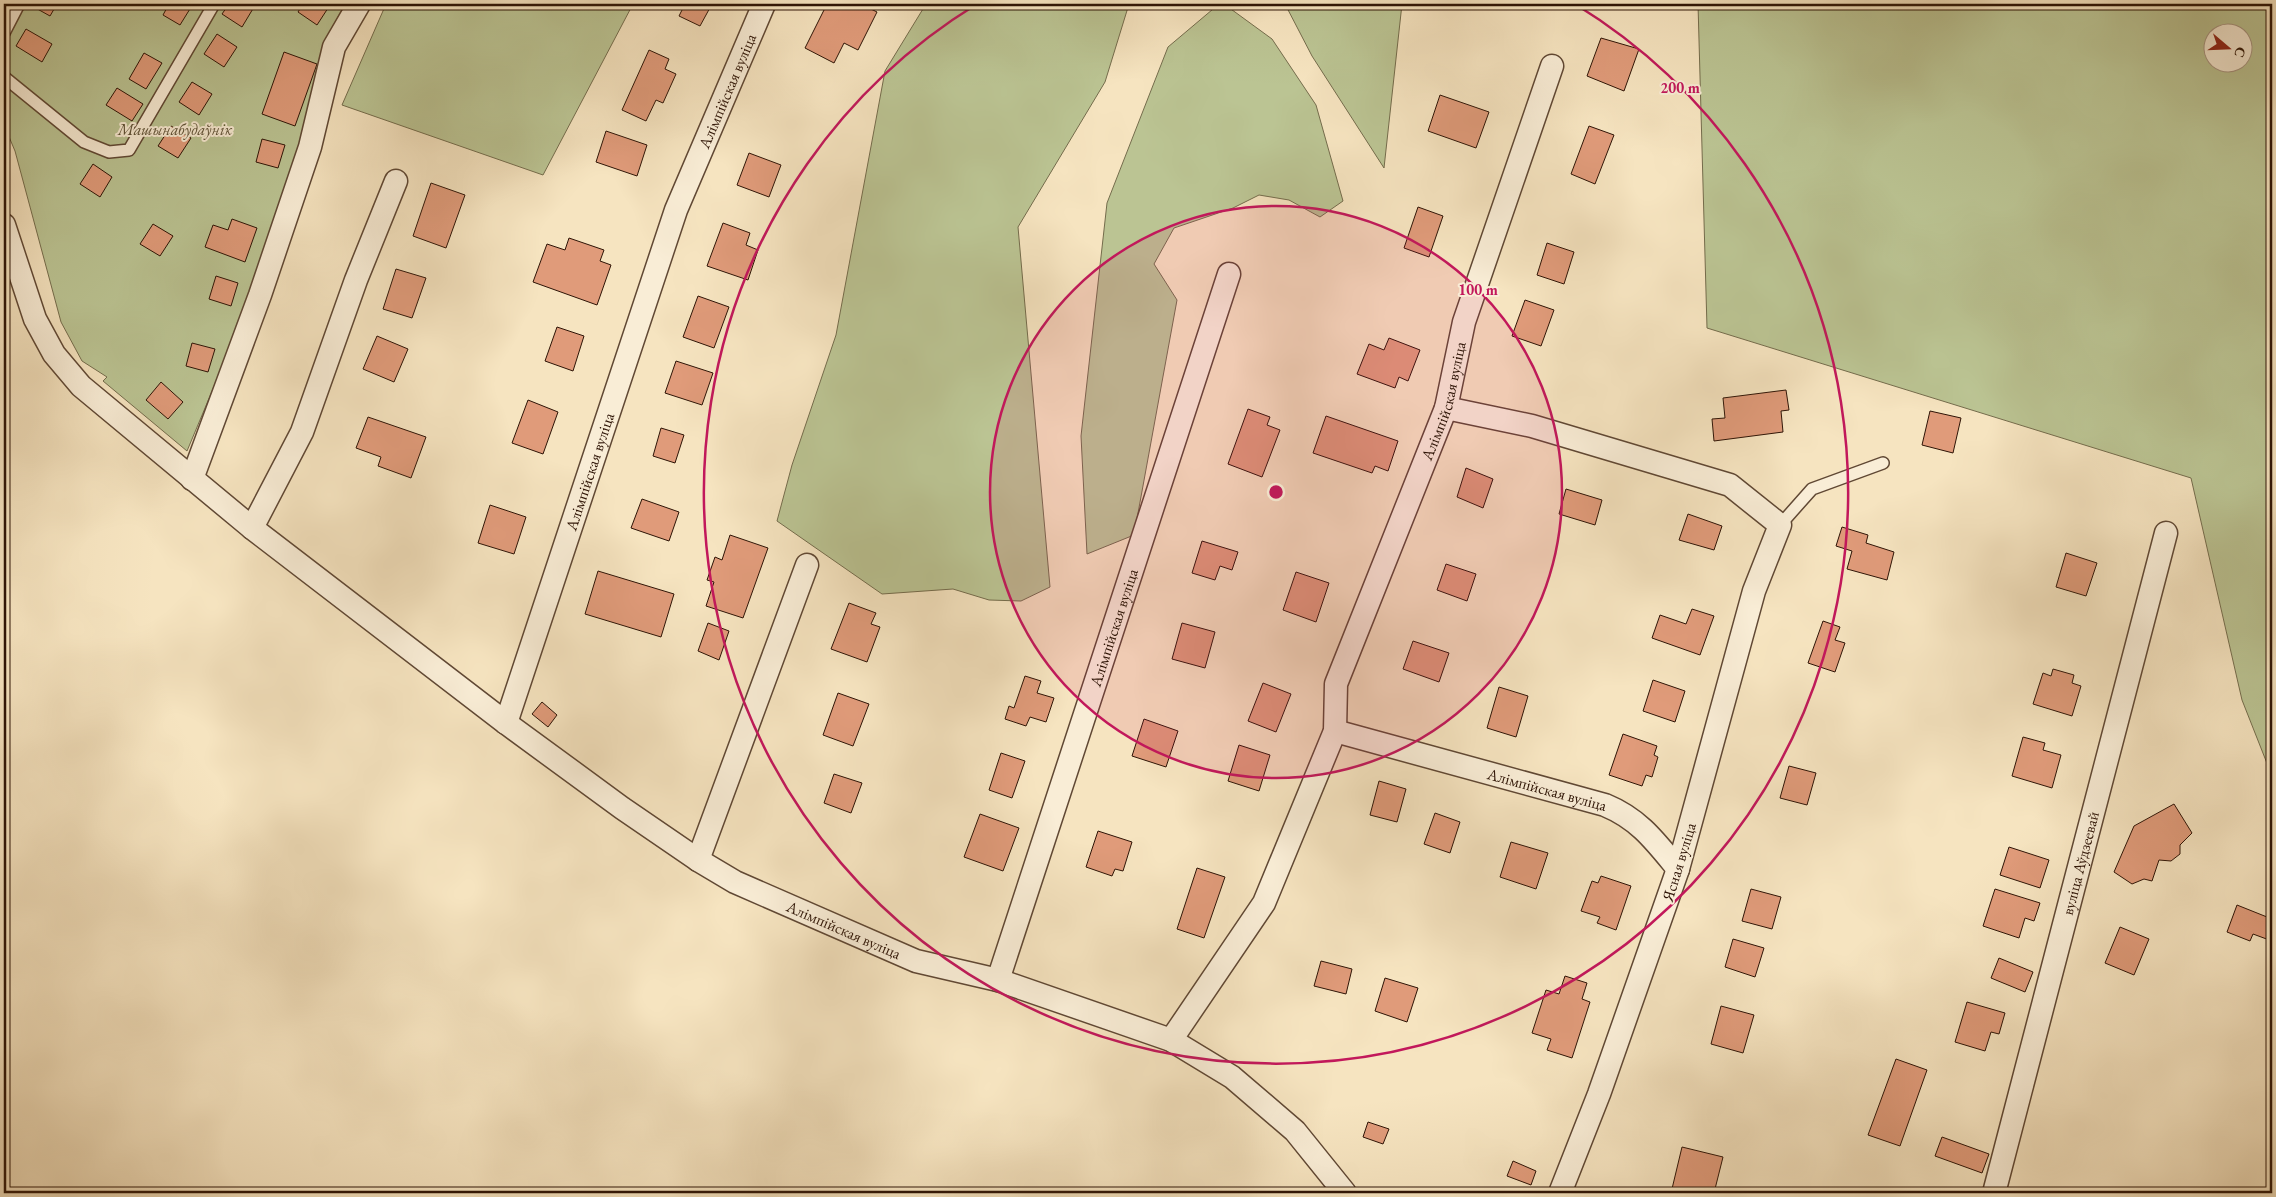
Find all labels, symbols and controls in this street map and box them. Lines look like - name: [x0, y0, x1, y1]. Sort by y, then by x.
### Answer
- north arrow: [2204, 22, 2254, 72]
- street label: Алімпійская вуліца: [693, 30, 761, 152]
- text: С: [2230, 45, 2250, 60]
- text: 200 m: [1660, 78, 1700, 97]
- park label: Машынабудаўнік: [117, 119, 233, 140]
- text: 100 m: [1458, 280, 1498, 299]
- street label: Алімпійская вуліца: [1415, 339, 1470, 464]
- street label: Алімпійская вуліца: [560, 409, 619, 534]
- centre of rings: [1267, 483, 1285, 501]
- street label: Алімпійская вуліца: [1084, 565, 1143, 690]
- street label: Алімпійская вуліца: [1484, 763, 1610, 816]
- street label: вуліца Аўдзеевай: [2056, 808, 2104, 917]
- street label: Ясная вуліца: [1657, 819, 1701, 905]
- street label: Алімпійская вуліца: [782, 895, 905, 964]

